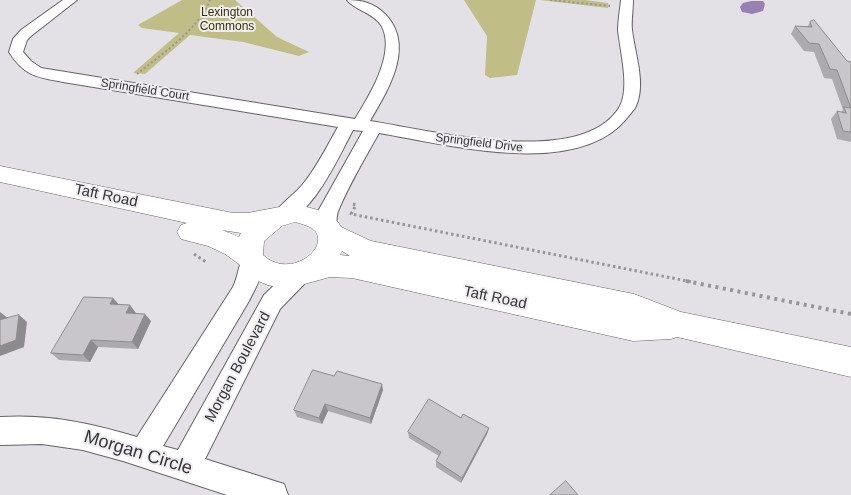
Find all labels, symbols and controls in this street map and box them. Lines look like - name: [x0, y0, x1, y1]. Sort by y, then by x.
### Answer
- park label: Lexington Commons: [200, 6, 254, 34]
- street label: Springfield Court: [100, 76, 190, 104]
- street label: Springfield Drive: [434, 130, 524, 156]
- street label: Taft Road: [73, 181, 139, 211]
- street label: Taft Road: [462, 283, 528, 313]
- street label: Morgan Boulevard: [201, 309, 275, 425]
- street label: Morgan Circle: [81, 426, 195, 480]

